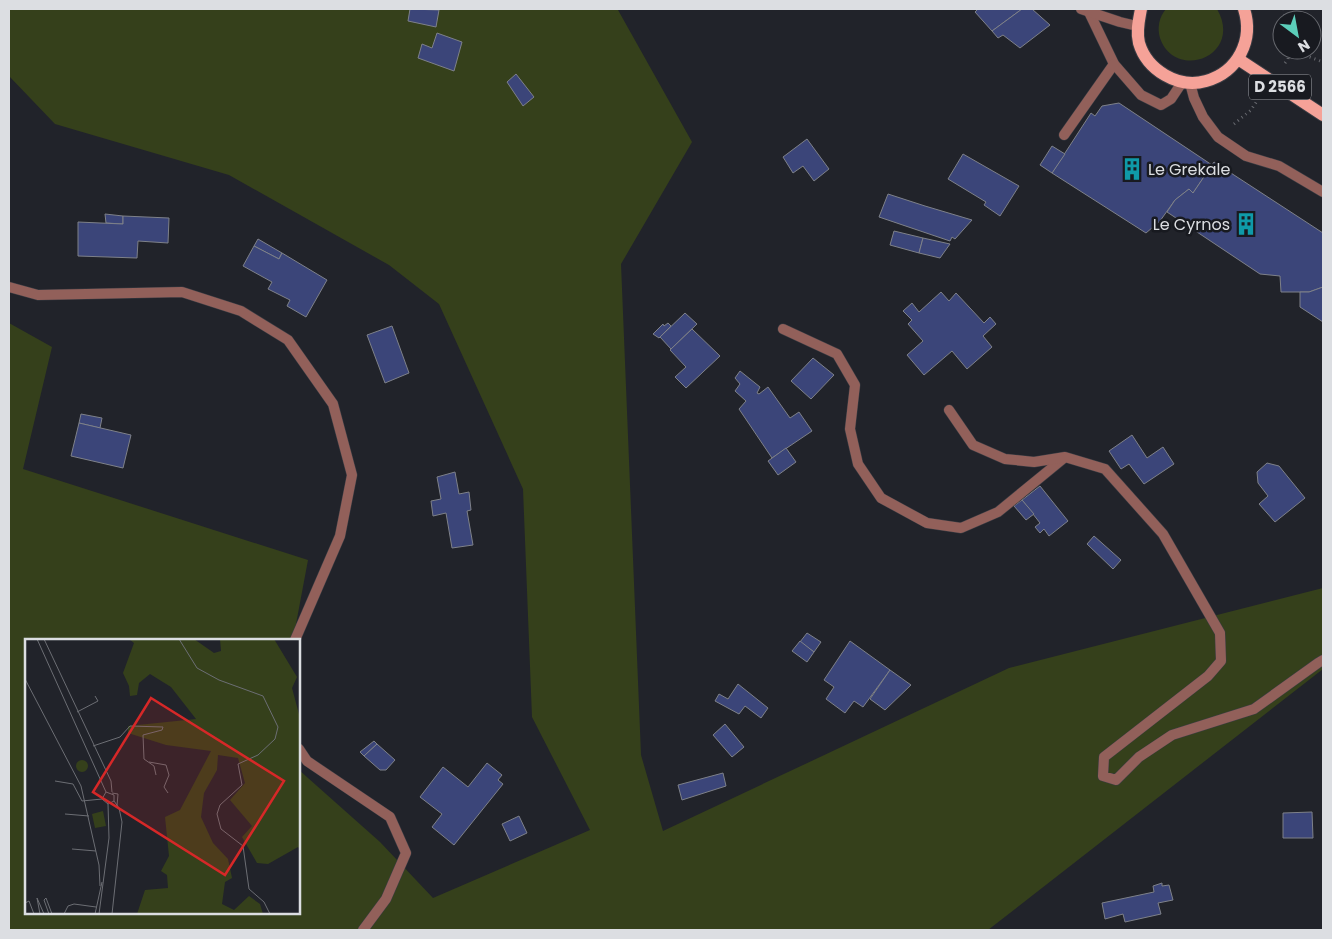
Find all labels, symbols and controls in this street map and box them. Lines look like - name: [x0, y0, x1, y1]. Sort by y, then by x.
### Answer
- north arrow: [1272, 10, 1322, 60]
- text: N: [1294, 35, 1314, 57]
- road number: D 2566: [1249, 74, 1311, 100]
- building icon: Le Grekale: [1119, 156, 1145, 182]
- place label: Le Grekale: [1148, 158, 1230, 181]
- building icon: Le Cyrnos: [1233, 211, 1259, 237]
- place label: Le Cyrnos: [1153, 213, 1230, 236]
- inset map: [25, 639, 300, 914]

